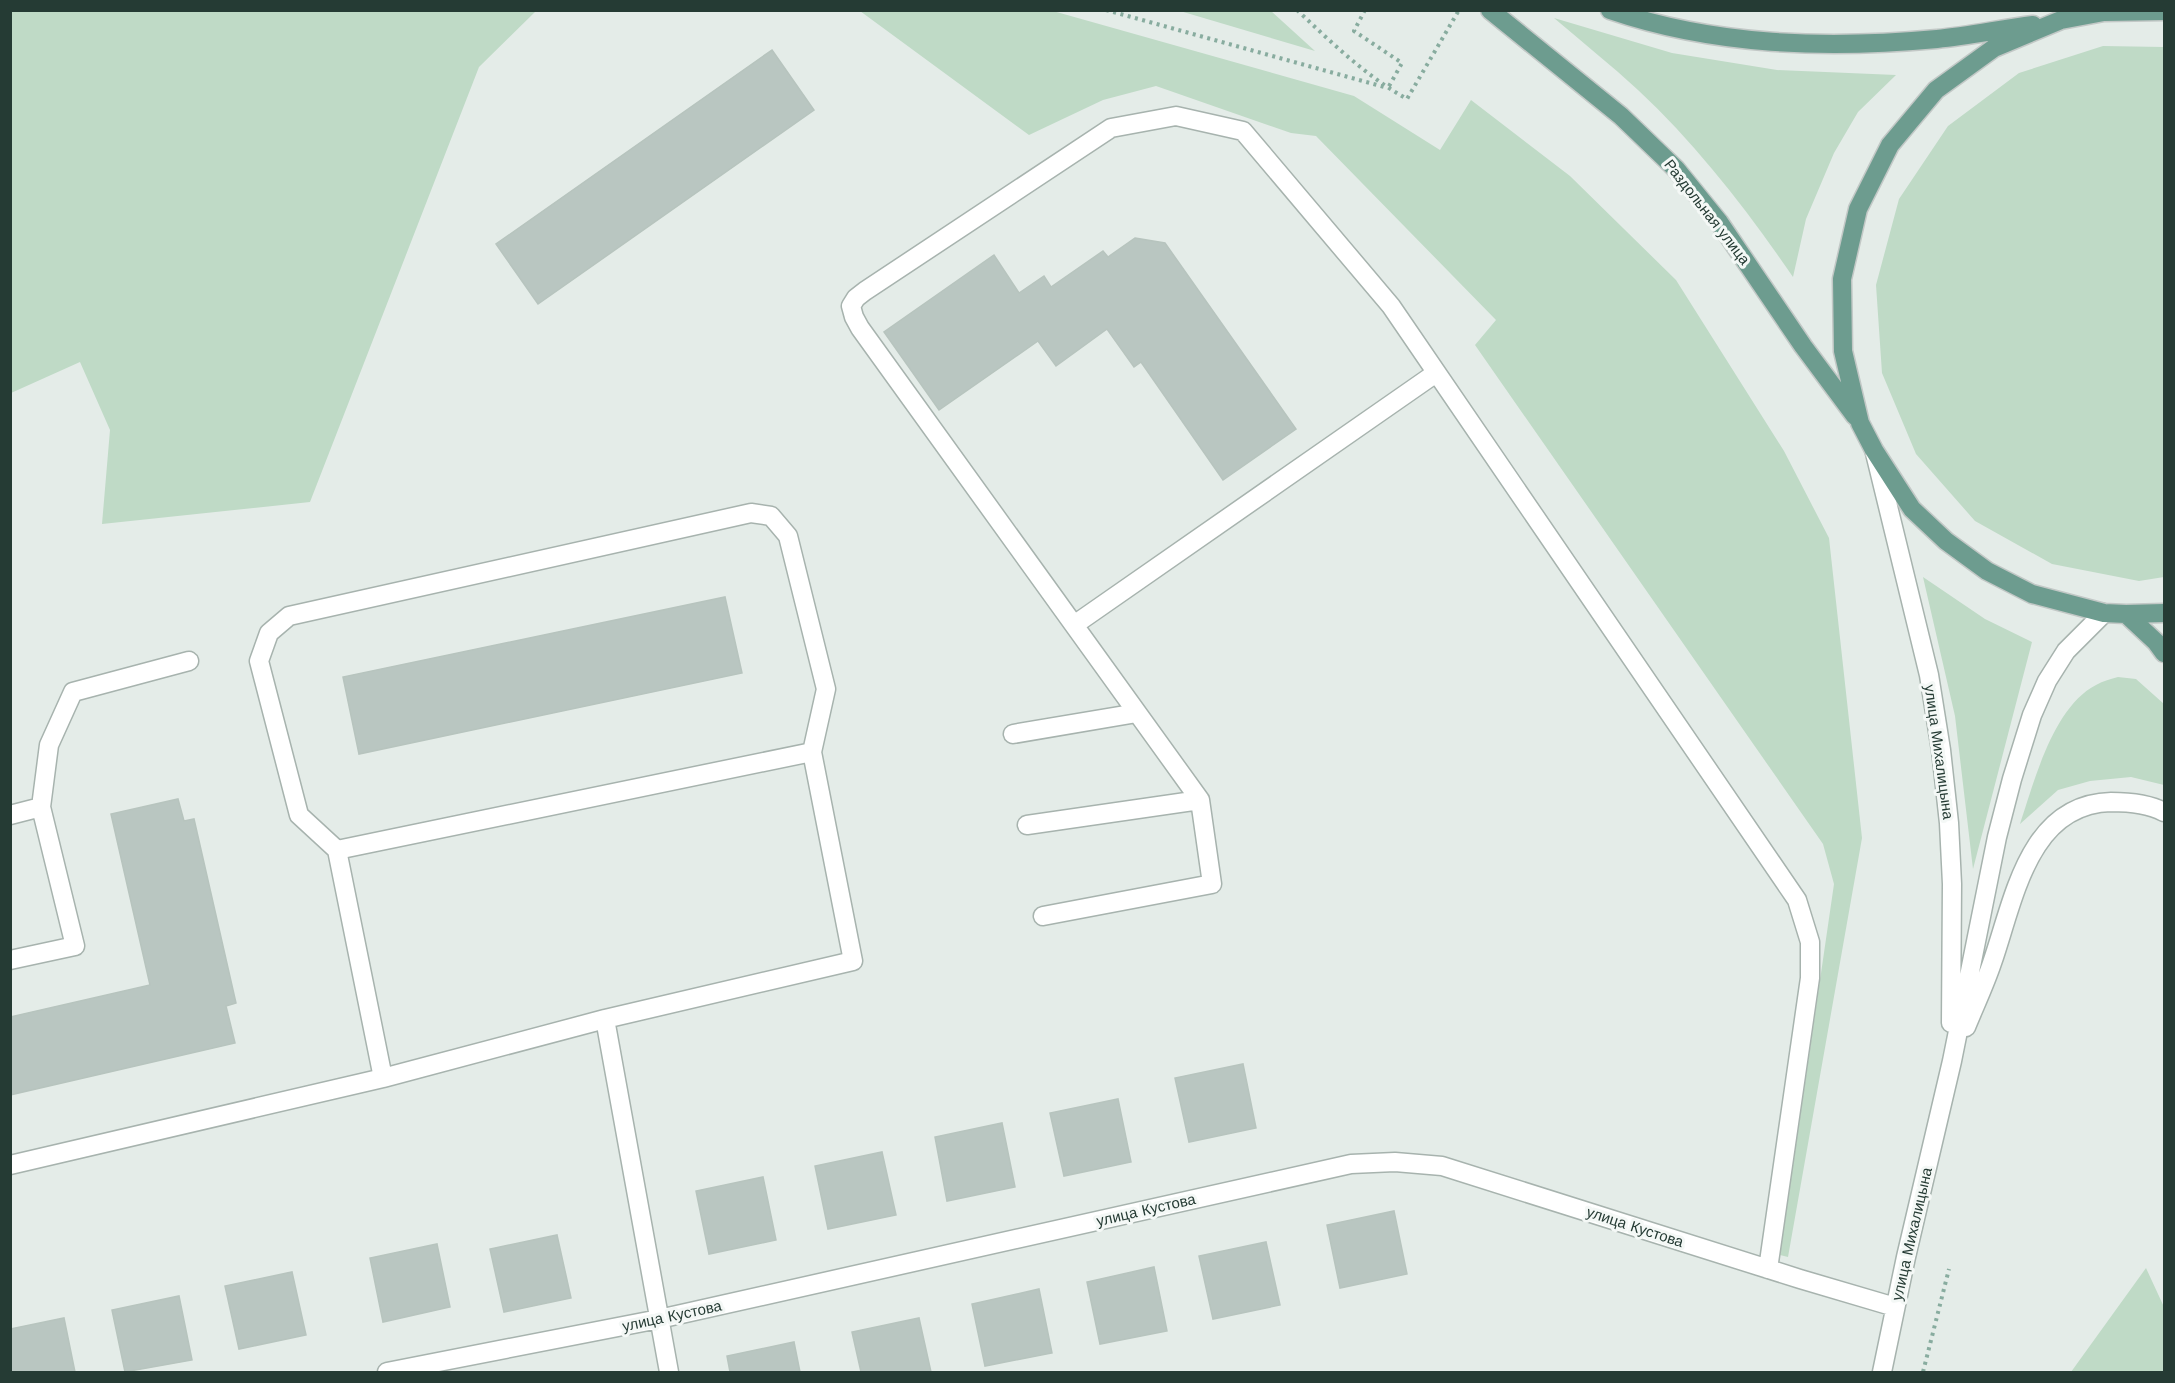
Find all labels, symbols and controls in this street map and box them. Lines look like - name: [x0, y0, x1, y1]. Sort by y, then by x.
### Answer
- street label: Раздольная улица: [1660, 156, 1754, 269]
- street label: улица Михалицына: [1921, 683, 1957, 821]
- street label: улица Михалицына: [1888, 1165, 1936, 1302]
- street label: улица Кустова: [1095, 1190, 1198, 1230]
- street label: улица Кустова: [1584, 1203, 1686, 1251]
- street label: улица Кустова: [621, 1297, 724, 1335]

